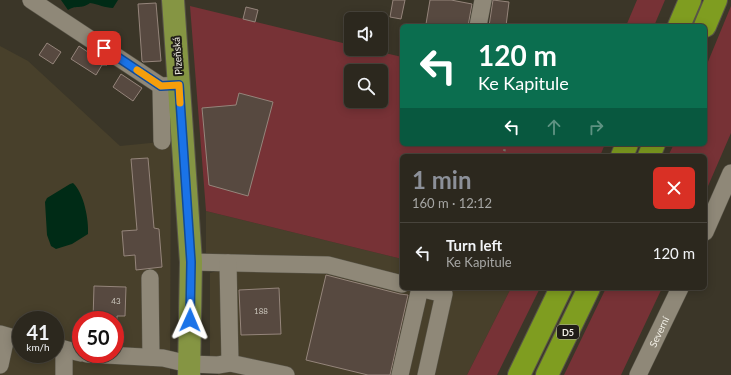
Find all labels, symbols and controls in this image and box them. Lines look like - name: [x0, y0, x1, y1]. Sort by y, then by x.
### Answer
- map controls: [344, 12, 388, 108]
- button: sound: [344, 12, 388, 56]
- pin: [87, 31, 121, 65]
- icon: arrive: [93, 37, 115, 59]
- street label: Plzeňská: [170, 37, 184, 75]
- text: 120 m: [478, 38, 557, 72]
- icon: left: [412, 40, 464, 92]
- button: search: [344, 64, 388, 108]
- text: Ke Kapitule: [478, 72, 569, 94]
- icon: left: [501, 116, 523, 138]
- icon: ahead: [543, 116, 565, 138]
- icon: right: [585, 116, 607, 138]
- text: 1 min: [412, 165, 472, 194]
- button: close: [653, 167, 695, 209]
- text: 160 m · 12:12: [412, 195, 492, 211]
- text: Turn left: [446, 236, 502, 254]
- icon: left: [412, 242, 434, 264]
- text: 120 m: [653, 244, 695, 262]
- text: Ke Kapitule: [446, 254, 512, 270]
- house number: 43: [111, 296, 121, 306]
- position arrow: [169, 299, 211, 341]
- house number: 188: [254, 306, 268, 316]
- speed limit sign: 50: [72, 311, 124, 363]
- street label: Severní: [646, 314, 672, 349]
- text: 41: [26, 320, 50, 344]
- road number: D5: [557, 325, 579, 339]
- text: km/h: [26, 341, 50, 353]

